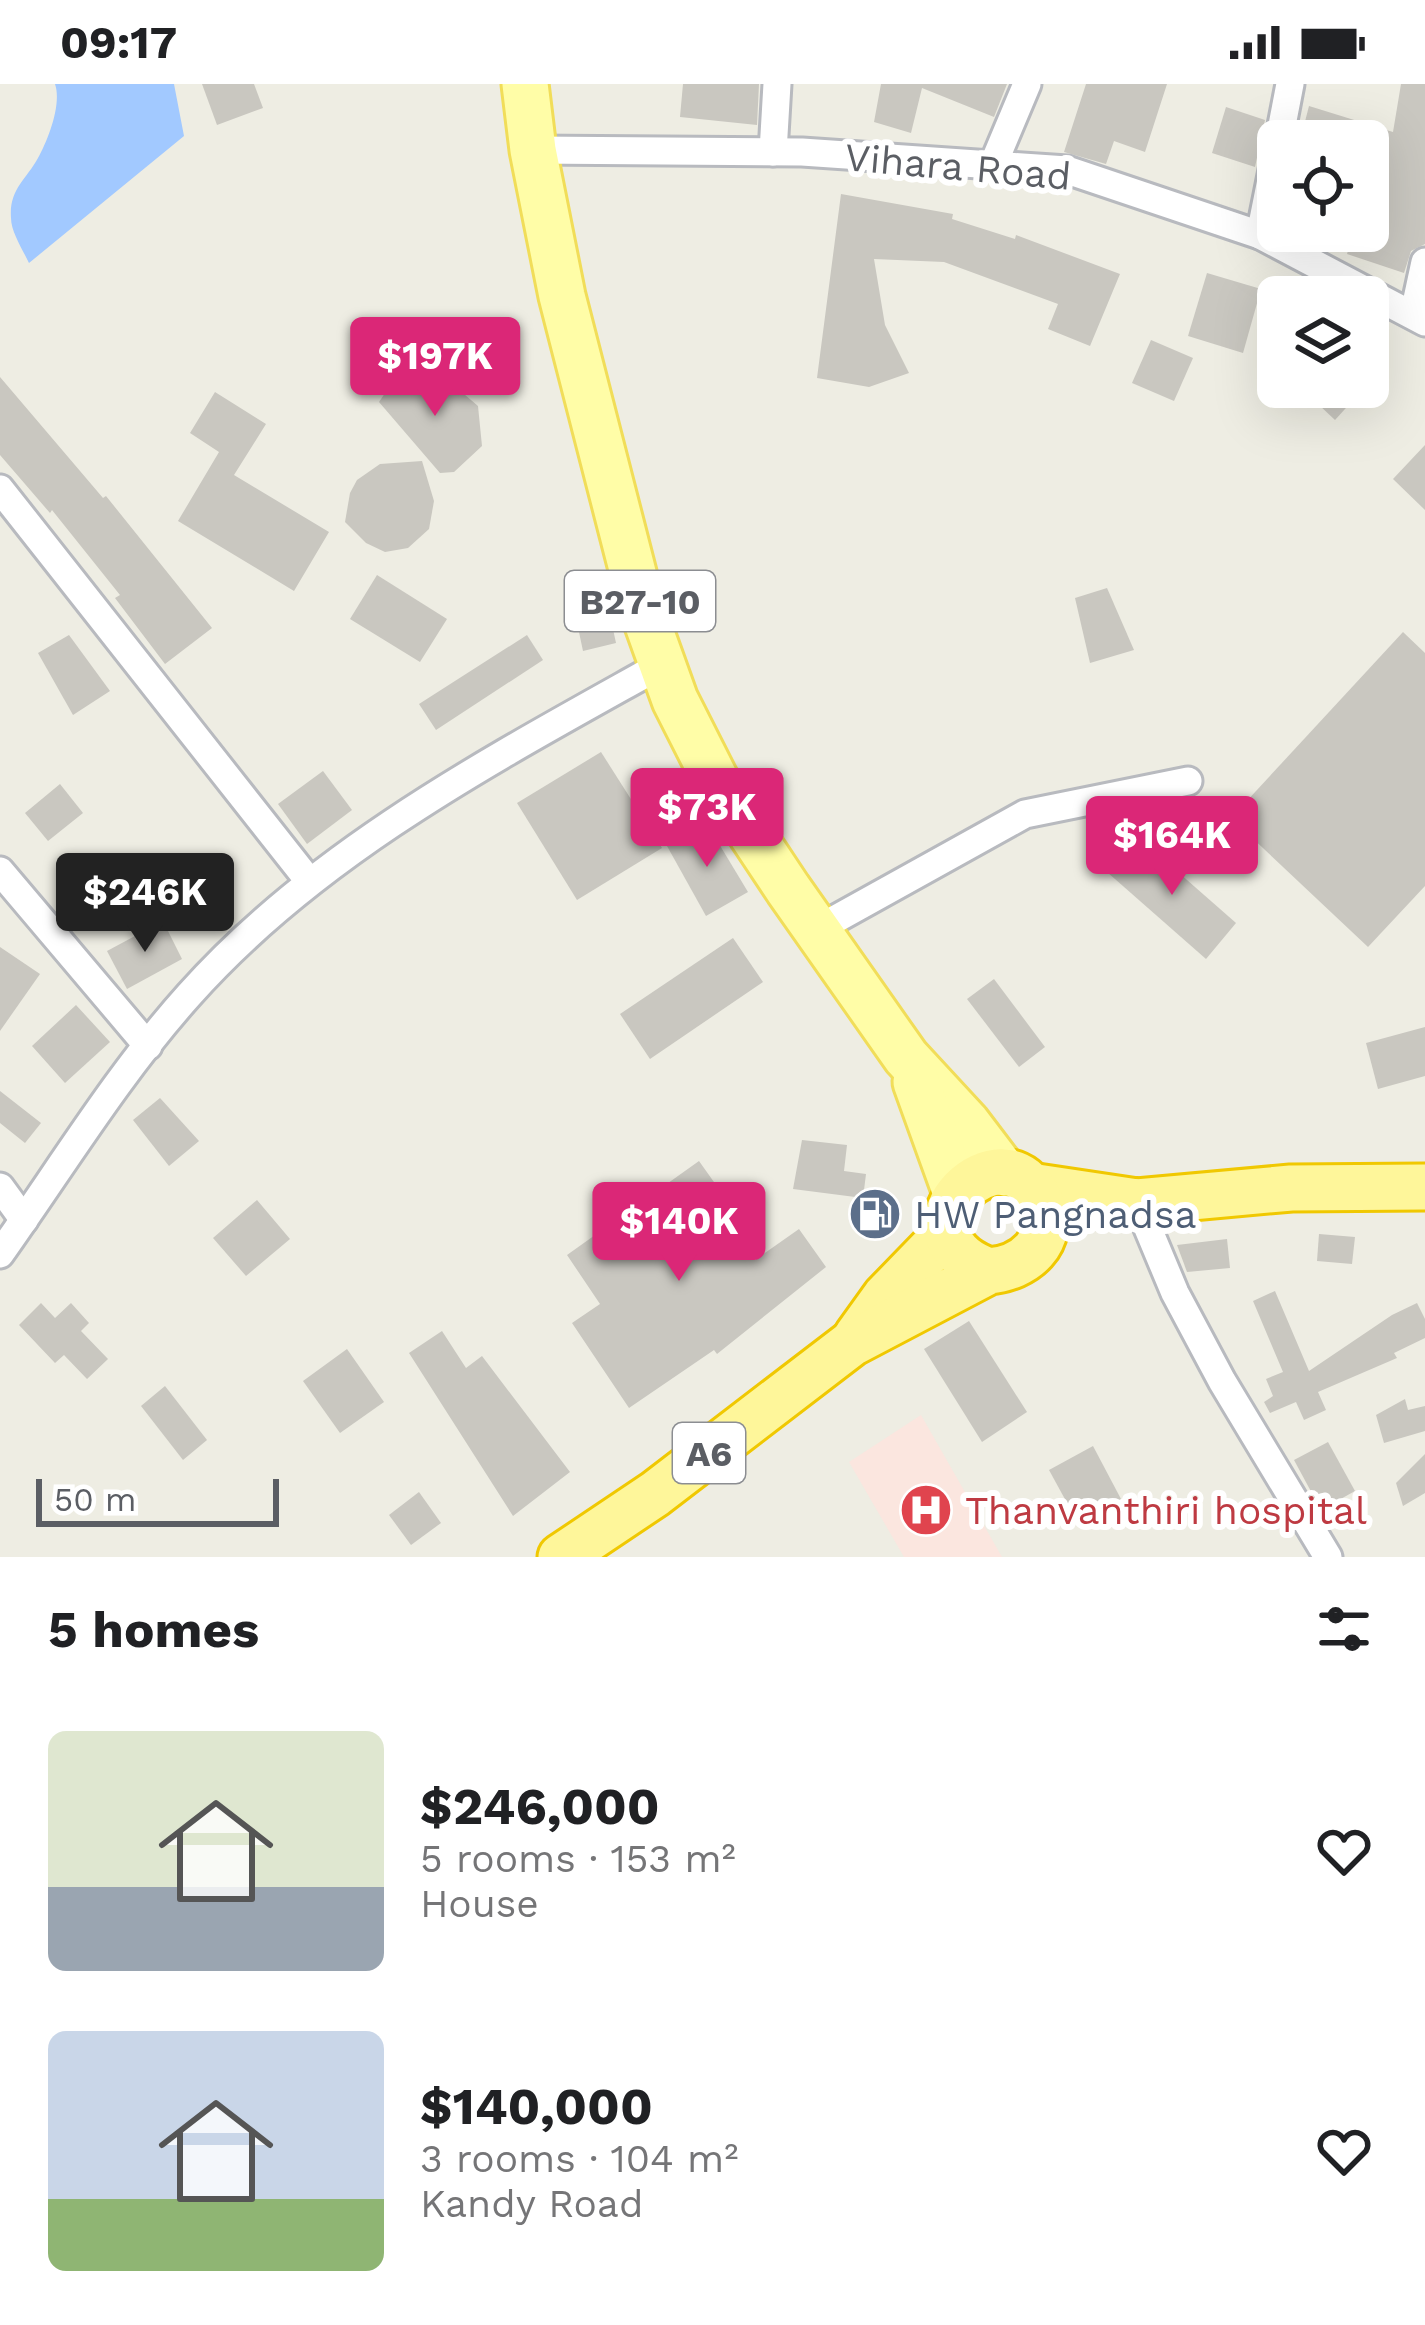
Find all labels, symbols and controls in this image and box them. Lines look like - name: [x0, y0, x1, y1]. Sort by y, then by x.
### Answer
- text: 09:17: [60, 16, 177, 69]
- map controls: [1257, 120, 1389, 408]
- button: locate: [1257, 120, 1389, 252]
- street label: Vihara Road: [843, 134, 1073, 199]
- button: layers: [1257, 276, 1389, 408]
- pin: $197K: [351, 317, 519, 419]
- text: $197K: [377, 333, 493, 378]
- road number: B27-10: [565, 571, 715, 631]
- pin: $73K: [636, 768, 778, 870]
- text: $73K: [658, 784, 756, 829]
- pin: $164K: [1088, 796, 1256, 898]
- text: $164K: [1113, 812, 1231, 857]
- pin: $246K: [61, 853, 229, 955]
- text: $246K: [83, 869, 207, 914]
- pin: $140K: [595, 1182, 763, 1284]
- fuel station icon: HW Pangnadsa: [847, 1186, 903, 1242]
- place label: HW Pangnadsa: [914, 1192, 1197, 1237]
- text: $140K: [619, 1198, 739, 1243]
- road number: A6: [673, 1423, 745, 1483]
- scale bar: [36, 1473, 279, 1526]
- text: 50 m: [54, 1480, 136, 1519]
- hospital icon: Thanvanthiri hospital: [898, 1482, 954, 1538]
- place label: Thanvanthiri hospital: [965, 1488, 1367, 1533]
- icon: filters: [1311, 1596, 1377, 1662]
- text: 5 homes: [48, 1600, 259, 1659]
- text: $246,000: [420, 1777, 660, 1836]
- icon: home: [144, 1779, 288, 1923]
- icon: heart: [1311, 1818, 1377, 1884]
- text: 5 rooms · 153 m²: [420, 1836, 736, 1881]
- text: House: [420, 1881, 539, 1926]
- text: $140,000: [420, 2077, 653, 2136]
- icon: home: [144, 2079, 288, 2223]
- icon: heart: [1311, 2118, 1377, 2184]
- text: 3 rooms · 104 m²: [420, 2136, 738, 2181]
- text: Kandy Road: [420, 2181, 643, 2226]

